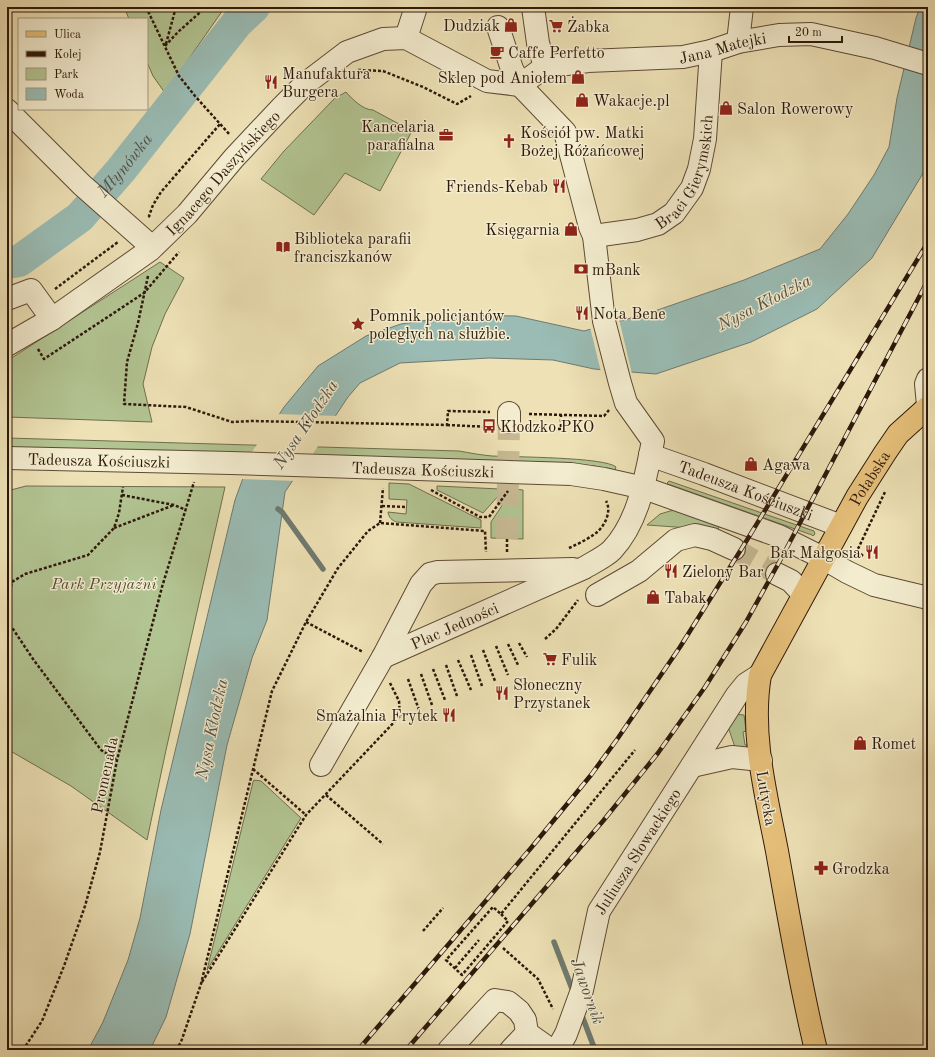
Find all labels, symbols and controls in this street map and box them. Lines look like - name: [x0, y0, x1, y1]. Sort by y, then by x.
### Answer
- place label: Żabka: [567, 16, 610, 36]
- shop icon: Dudziak: [503, 17, 519, 33]
- legend: [18, 18, 148, 110]
- supermarket icon: Żabka: [548, 18, 564, 34]
- scale bar: [789, 18, 842, 44]
- place label: Dudziak: [443, 19, 500, 35]
- text: 20 m: [795, 27, 822, 39]
- text: Ulica: [54, 29, 81, 41]
- street label: Jana Matejki: [678, 31, 768, 68]
- cafe icon: Caffe Perfetto: [489, 44, 505, 60]
- place label: Caffe Perfetto: [508, 46, 605, 62]
- text: Kolej: [54, 49, 82, 61]
- place label: Manufaktura Burgera: [282, 67, 371, 101]
- text: Park: [54, 69, 79, 81]
- shop icon: Sklep pod Aniołem: [570, 69, 586, 85]
- place label: Sklep pod Aniołem: [438, 71, 567, 87]
- restaurant icon: Manufaktura Burgera: [263, 74, 279, 90]
- text: Woda: [54, 89, 84, 101]
- shop icon: Wakacje.pl: [574, 92, 590, 108]
- place label: Wakacje.pl: [593, 94, 669, 110]
- shop icon: Salon Rowerowy: [718, 100, 734, 116]
- place label: Salon Rowerowy: [737, 102, 854, 118]
- street label: Ignacego Daszyńskiego: [164, 108, 284, 240]
- street label: Braci Gierymskich: [653, 114, 717, 233]
- place label: Kancelaria parafialna: [361, 120, 435, 154]
- place label: Kościół pw. Matki Bożej Różańcowej: [520, 126, 645, 160]
- office icon: Kancelaria parafialna: [438, 127, 454, 143]
- water label: Młynówka: [94, 131, 156, 201]
- church icon: Kościół pw. Matki Bożej Różańcowej: [501, 133, 517, 149]
- restaurant icon: Friends-Kebab: [551, 178, 567, 194]
- place label: Friends-Kebab: [445, 180, 548, 196]
- shop icon: Księgarnia: [563, 221, 579, 237]
- place label: Księgarnia: [485, 223, 560, 239]
- place label: Biblioteka parafii franciszkanów: [294, 232, 411, 266]
- library icon: Biblioteka parafii franciszkanów: [275, 239, 291, 255]
- bank icon: mBank: [573, 261, 589, 277]
- place label: mBank: [592, 263, 641, 279]
- water label: Nysa Kłodzka: [714, 272, 814, 335]
- restaurant icon: Nota Bene: [574, 305, 590, 321]
- place label: Nota Bene: [593, 307, 666, 323]
- place label: Pomnik policjantów poległych na służbie.: [369, 309, 510, 343]
- place icon: Pomnik policjantów poległych na służbie.: [350, 316, 366, 332]
- water label: Nysa Kłodzka: [270, 378, 342, 473]
- bus stop icon: Kłodzko PKO: [481, 418, 497, 434]
- place label: Kłodzko PKO: [500, 420, 594, 436]
- street label: Połabska: [848, 449, 894, 509]
- street label: Tadeusza Kościuszki: [27, 452, 170, 472]
- shop icon: Agawa: [743, 456, 759, 472]
- place label: Agawa: [762, 458, 810, 474]
- street label: Tadeusza Kościuszki: [676, 460, 815, 525]
- street label: Tadeusza Kościuszki: [351, 461, 494, 482]
- restaurant icon: Bar Małgosia: [864, 544, 880, 560]
- place label: Bar Małgosia: [770, 546, 861, 562]
- restaurant icon: Zielony Bar: [663, 563, 679, 579]
- place label: Zielony Bar: [682, 565, 764, 581]
- park label: Park Przyjaźni: [50, 577, 157, 593]
- shop icon: Tabak: [645, 589, 661, 605]
- place label: Tabak: [664, 591, 707, 607]
- street label: Plac Jedności: [409, 601, 501, 654]
- supermarket icon: Fulik: [542, 651, 558, 667]
- place label: Fulik: [561, 653, 597, 669]
- water label: Nysa Kłodzka: [193, 677, 231, 782]
- place label: Słoneczny Przystanek: [513, 678, 591, 712]
- restaurant icon: Słoneczny Przystanek: [494, 685, 510, 701]
- restaurant icon: Smażalnia Frytek: [441, 707, 457, 723]
- place label: Smażalnia Frytek: [316, 709, 438, 725]
- street label: Promenada: [90, 735, 122, 815]
- shop icon: Romet: [852, 735, 868, 751]
- place label: Romet: [871, 737, 916, 753]
- street label: Lutycka: [752, 769, 778, 827]
- street label: Juliusza Słowackiego: [593, 786, 685, 918]
- pharmacy icon: Grodzka: [813, 860, 829, 876]
- place label: Grodzka: [832, 862, 890, 878]
- water label: Jawornik: [567, 956, 606, 1027]

